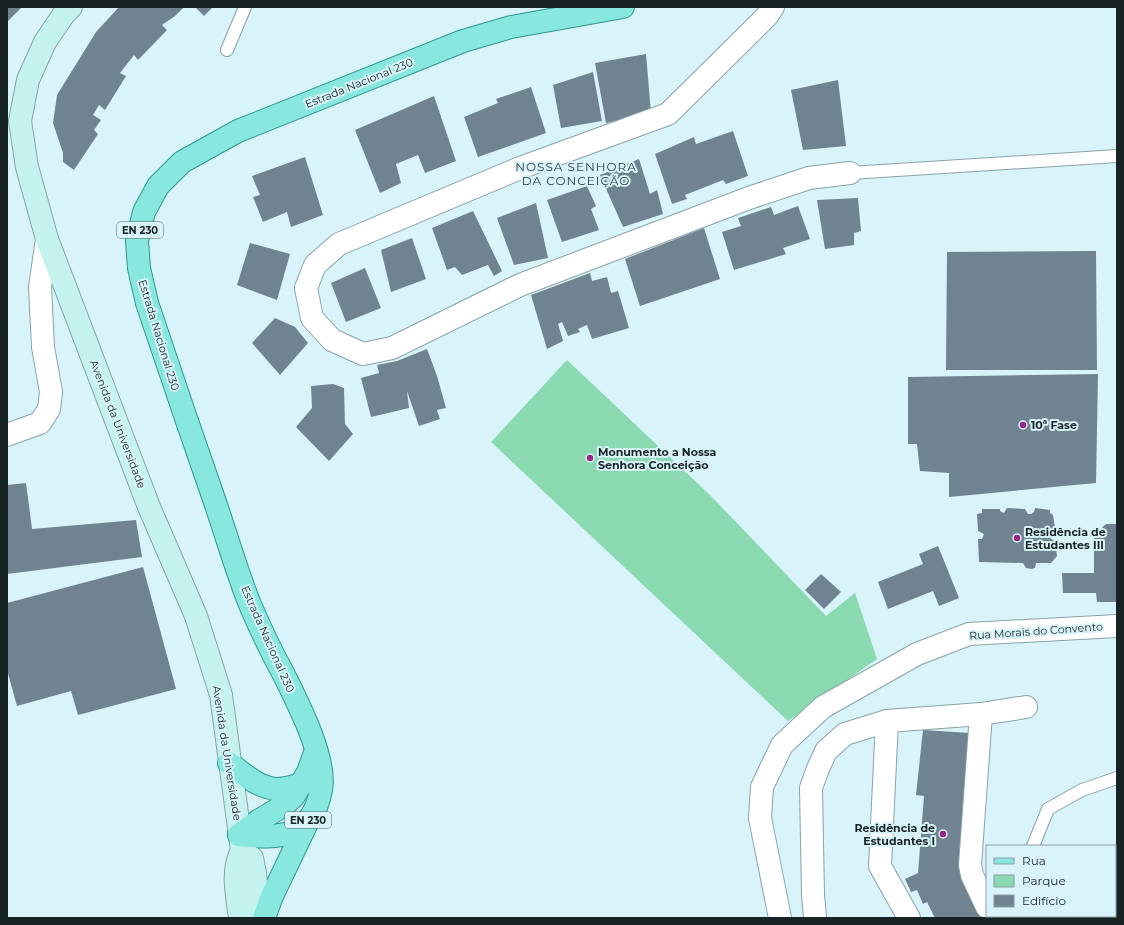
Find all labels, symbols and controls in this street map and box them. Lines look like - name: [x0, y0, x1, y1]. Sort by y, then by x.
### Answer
- street label: Estrada Nacional 230: [303, 55, 415, 111]
- district label: NOSSA SENHORA DA CONCEIÇÃO: [515, 159, 637, 188]
- road number: EN 230: [117, 222, 163, 238]
- street label: Estrada Nacional 230: [135, 278, 183, 392]
- street label: Avenida da Universidade: [87, 358, 149, 491]
- place label: 10ª Fase: [1031, 418, 1077, 432]
- marker: 10ª Fase: [1018, 420, 1028, 430]
- place label: Monumento a Nossa Senhora Conceição: [598, 445, 717, 472]
- marker: Monumento a Nossa Senhora Conceição: [585, 453, 595, 463]
- place label: Residência de Estudantes III: [1025, 525, 1106, 552]
- marker: Residência de Estudantes III: [1012, 533, 1022, 543]
- street label: Estrada Nacional 230: [238, 583, 298, 695]
- street label: Rua Morais do Convento: [969, 619, 1103, 643]
- street label: Avenida da Universidade: [209, 685, 245, 822]
- road number: EN 230: [285, 812, 331, 828]
- place label: Residência de Estudantes I: [854, 821, 935, 848]
- marker: Residência de Estudantes I: [938, 829, 948, 839]
- legend: [986, 845, 1116, 917]
- text: Rua: [1022, 853, 1046, 868]
- text: Parque: [1022, 873, 1066, 888]
- text: Edifício: [1022, 893, 1066, 908]

